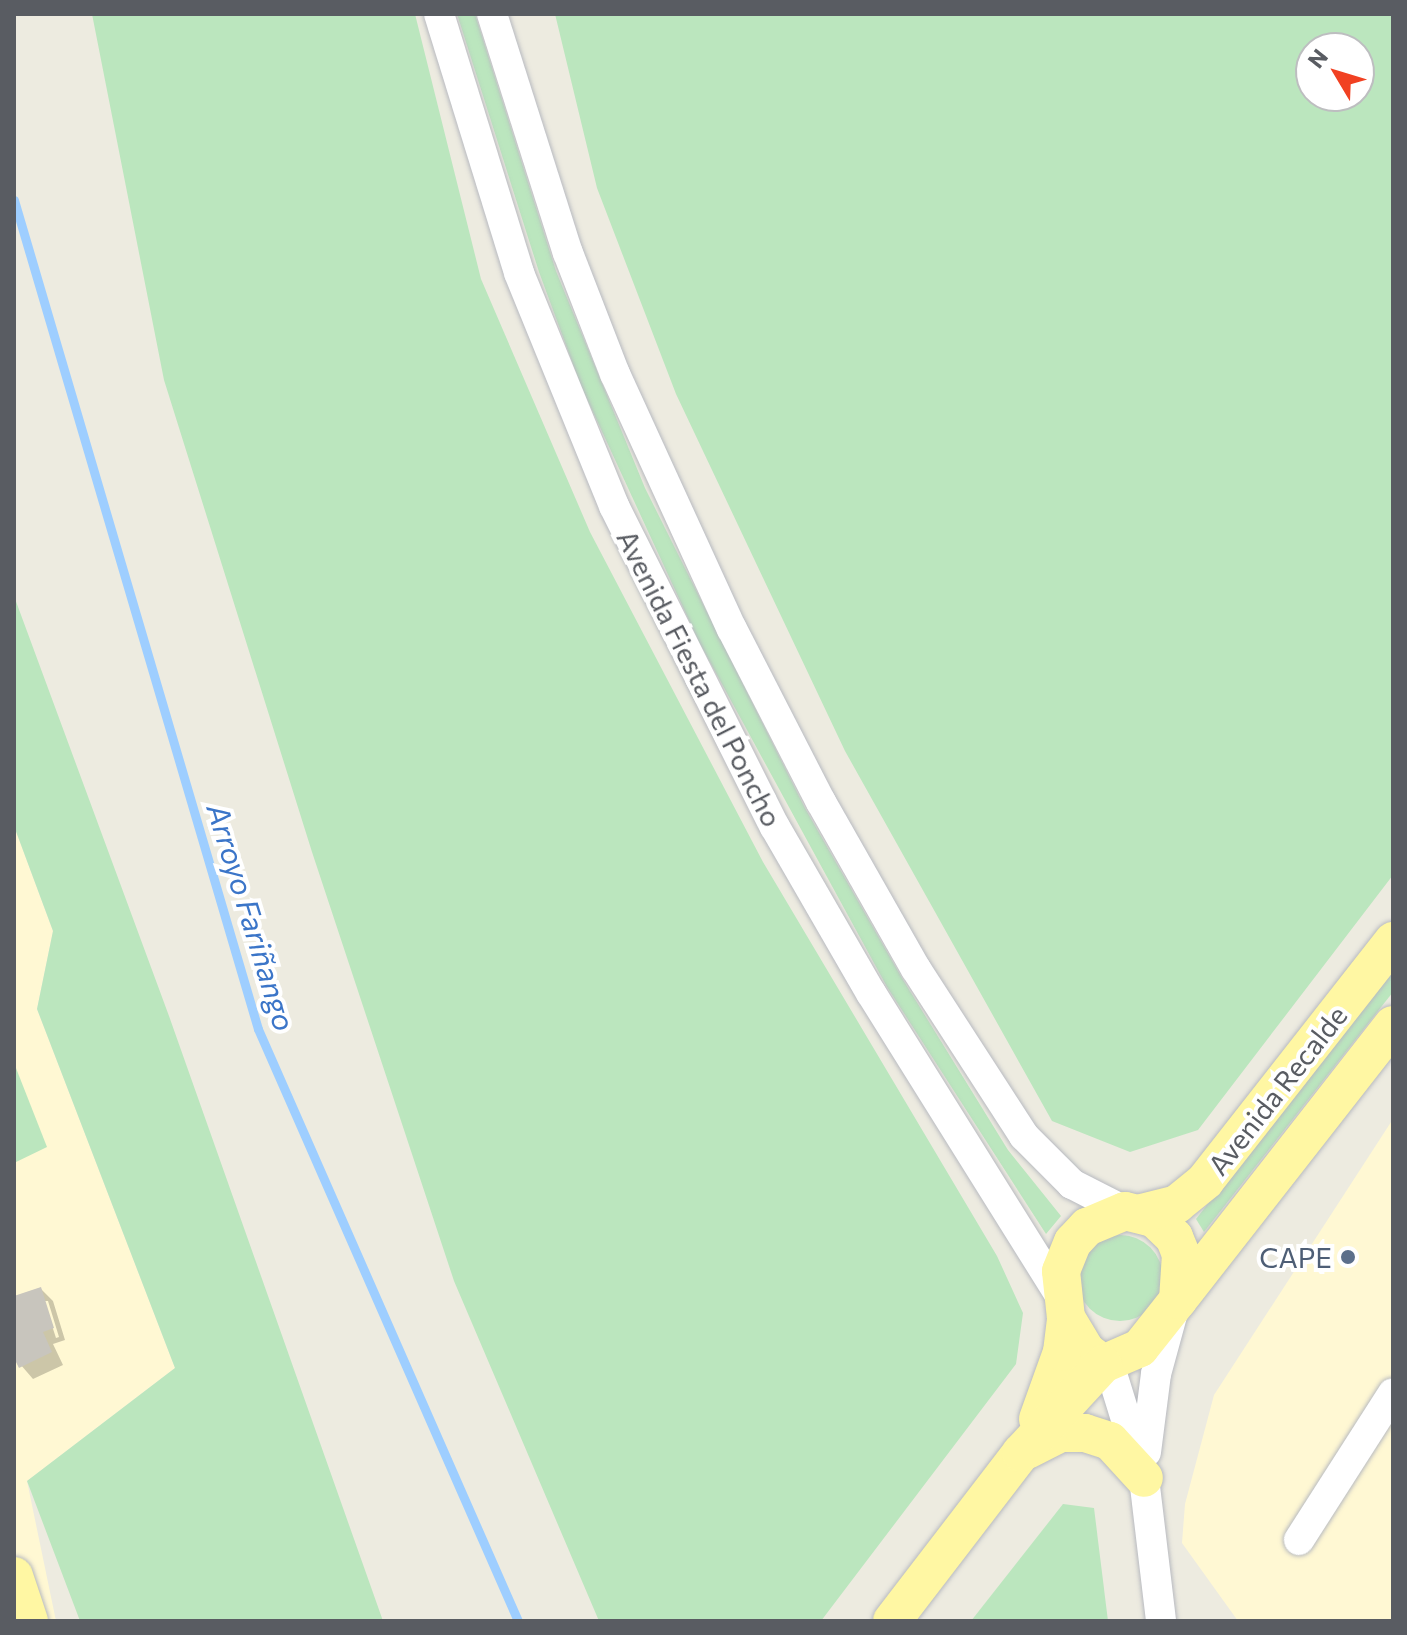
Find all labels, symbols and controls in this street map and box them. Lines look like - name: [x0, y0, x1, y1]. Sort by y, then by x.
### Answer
- north arrow: [1295, 32, 1375, 112]
- text: N: [1302, 43, 1333, 73]
- street label: Avenida Fiesta del Poncho: [610, 524, 790, 832]
- water label: Arroyo Fariñango: [200, 799, 304, 1035]
- street label: Avenida Recalde: [1201, 999, 1353, 1181]
- place label: CAPE: [1259, 1240, 1332, 1274]
- marker: CAPE: [1339, 1248, 1357, 1266]

